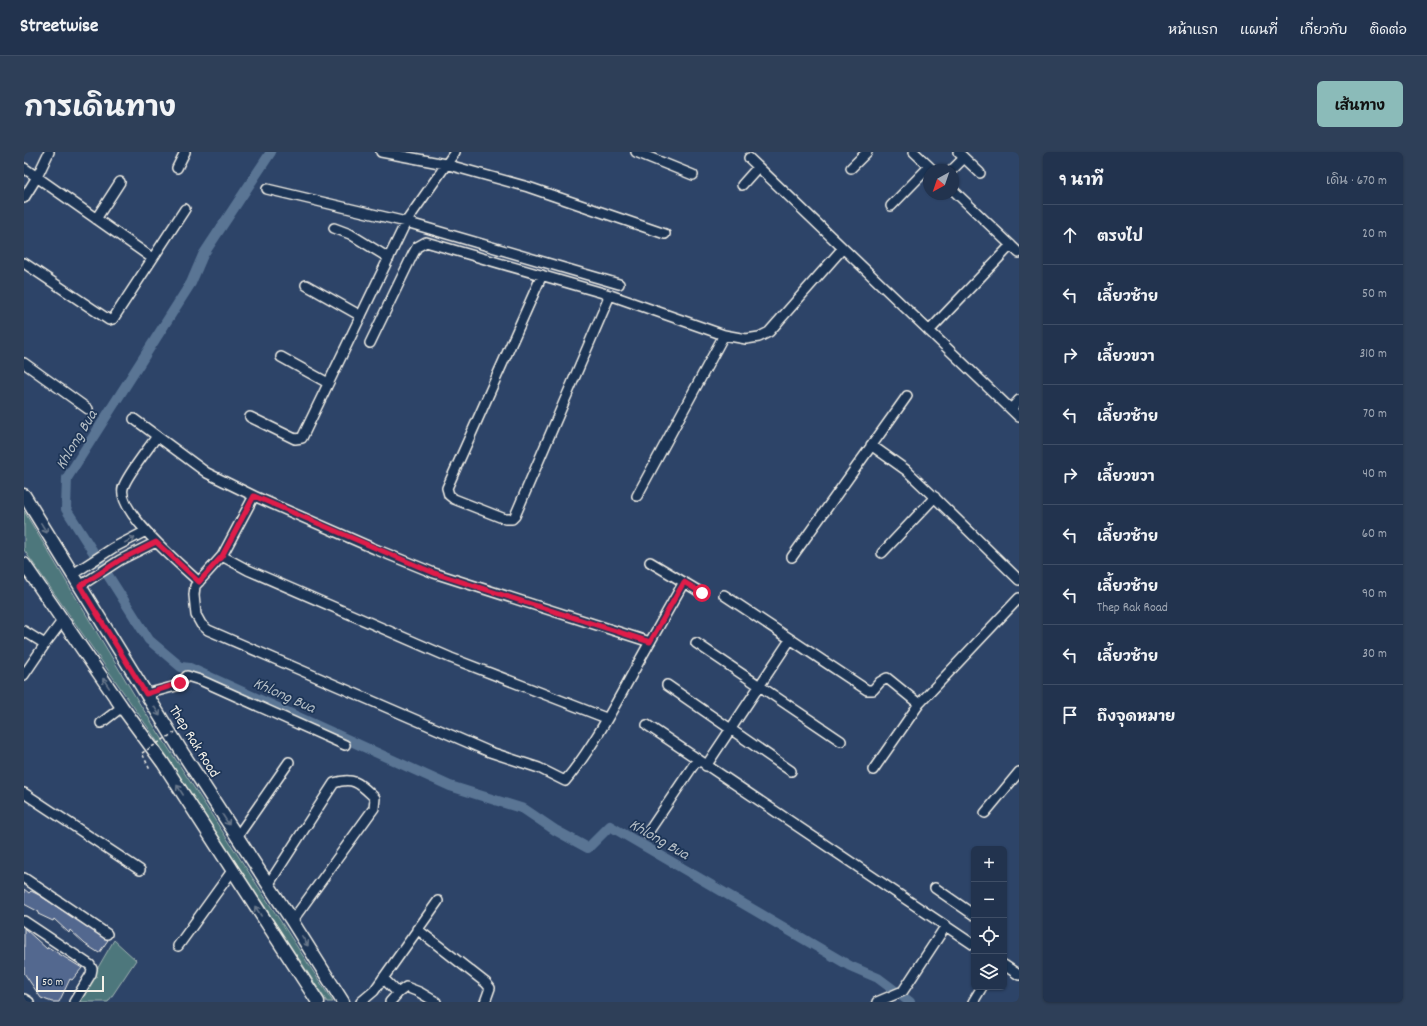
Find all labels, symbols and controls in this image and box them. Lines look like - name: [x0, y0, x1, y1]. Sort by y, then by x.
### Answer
- text: Streetwise: [20, 14, 98, 41]
- text: หน้าแรก: [1168, 21, 1218, 41]
- text: แผนที่: [1240, 21, 1278, 41]
- text: เกี่ยวกับ: [1300, 21, 1347, 41]
- text: ติดต่อ: [1369, 21, 1407, 41]
- button: เส้นทาง: [1317, 81, 1403, 127]
- text: การเดินทาง: [24, 91, 176, 131]
- north arrow: [923, 164, 959, 200]
- text: 9 นาที: [1059, 170, 1103, 194]
- text: เดิน · 670 m: [1326, 172, 1387, 191]
- icon: ahead: [1059, 224, 1081, 246]
- text: 20 m: [1362, 225, 1387, 244]
- text: ตรงไป: [1097, 227, 1143, 249]
- icon: left: [1059, 284, 1081, 306]
- text: 50 m: [1362, 285, 1387, 304]
- text: เลี้ยวซ้าย: [1097, 287, 1158, 309]
- icon: right: [1059, 344, 1081, 366]
- text: 310 m: [1359, 345, 1387, 364]
- text: เลี้ยวขวา: [1097, 347, 1155, 369]
- icon: left: [1059, 404, 1081, 426]
- water label: Khlong Bua: [50, 405, 105, 474]
- text: 70 m: [1363, 405, 1387, 424]
- text: เลี้ยวซ้าย: [1097, 407, 1158, 429]
- icon: right: [1059, 464, 1081, 486]
- text: 40 m: [1363, 465, 1387, 484]
- text: เลี้ยวขวา: [1097, 467, 1155, 489]
- one-way arrow: [40, 523, 49, 534]
- icon: left: [1059, 524, 1081, 546]
- text: 60 m: [1362, 525, 1387, 544]
- text: เลี้ยวซ้าย: [1097, 527, 1158, 549]
- one-way arrow: [124, 536, 136, 543]
- text: เลี้ยวซ้าย: [1097, 577, 1158, 599]
- route start: [693, 584, 711, 602]
- icon: left: [1059, 584, 1081, 606]
- text: 90 m: [1362, 585, 1387, 604]
- text: Thep Rak Road: [1097, 599, 1168, 618]
- icon: left: [1059, 644, 1081, 666]
- text: 30 m: [1362, 645, 1387, 664]
- text: เลี้ยวซ้าย: [1097, 647, 1158, 669]
- water label: Khlong Bua: [249, 672, 320, 721]
- route end: [171, 674, 189, 692]
- one-way arrow: [102, 678, 110, 689]
- street label: Thep Rak Road: [162, 702, 224, 783]
- icon: arrive: [1059, 704, 1081, 726]
- one-way arrow: [153, 705, 161, 717]
- text: ถึงจุดหมาย: [1097, 707, 1175, 729]
- one-way arrow: [176, 785, 184, 796]
- water label: Khlong Bua: [625, 814, 694, 867]
- one-way arrow: [222, 815, 231, 826]
- map controls: [971, 846, 1007, 990]
- button: +: [971, 846, 1007, 882]
- button: −: [971, 882, 1007, 918]
- one-way arrow: [254, 906, 262, 917]
- button: locate: [971, 918, 1007, 954]
- one-way arrow: [301, 935, 309, 946]
- button: layers: [971, 954, 1007, 990]
- scale bar: [36, 974, 104, 993]
- text: 50 m: [42, 975, 63, 991]

